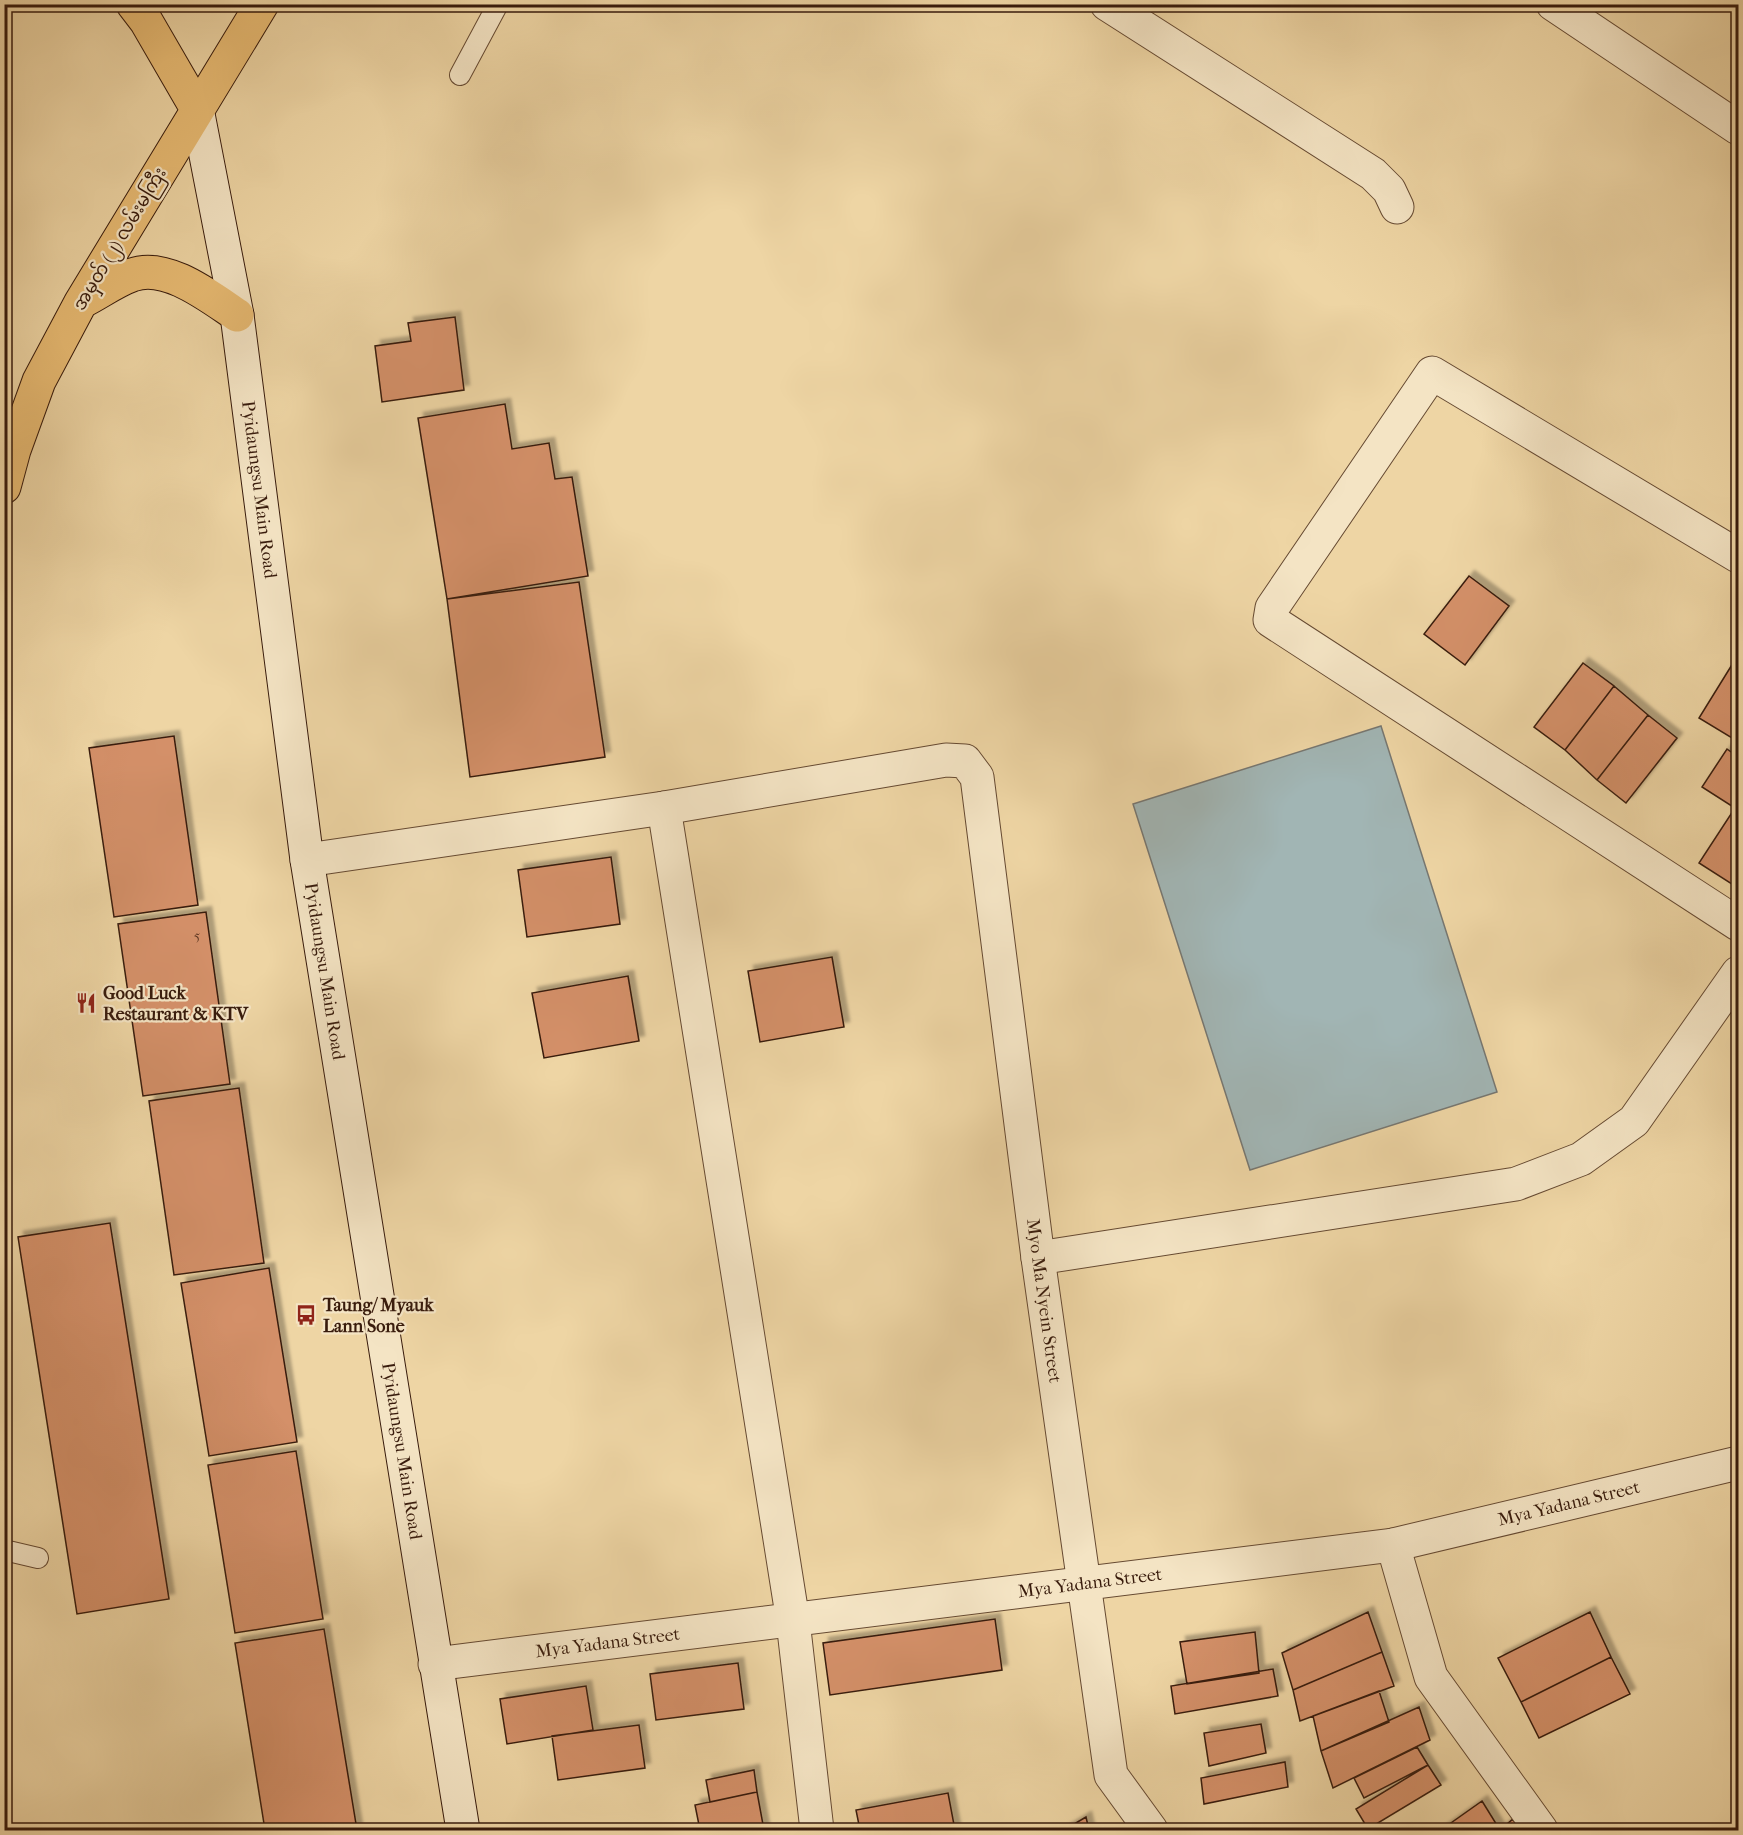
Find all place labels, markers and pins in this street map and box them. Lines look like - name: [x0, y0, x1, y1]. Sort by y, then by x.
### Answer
- place label: Good Luck Restaurant & KTV: [103, 983, 249, 1025]
- restaurant icon: Good Luck Restaurant & KTV: [74, 991, 98, 1015]
- place label: Taung/ Myauk Lann Sone: [322, 1295, 434, 1337]
- bus stop icon: Taung/ Myauk Lann Sone: [294, 1303, 318, 1327]

